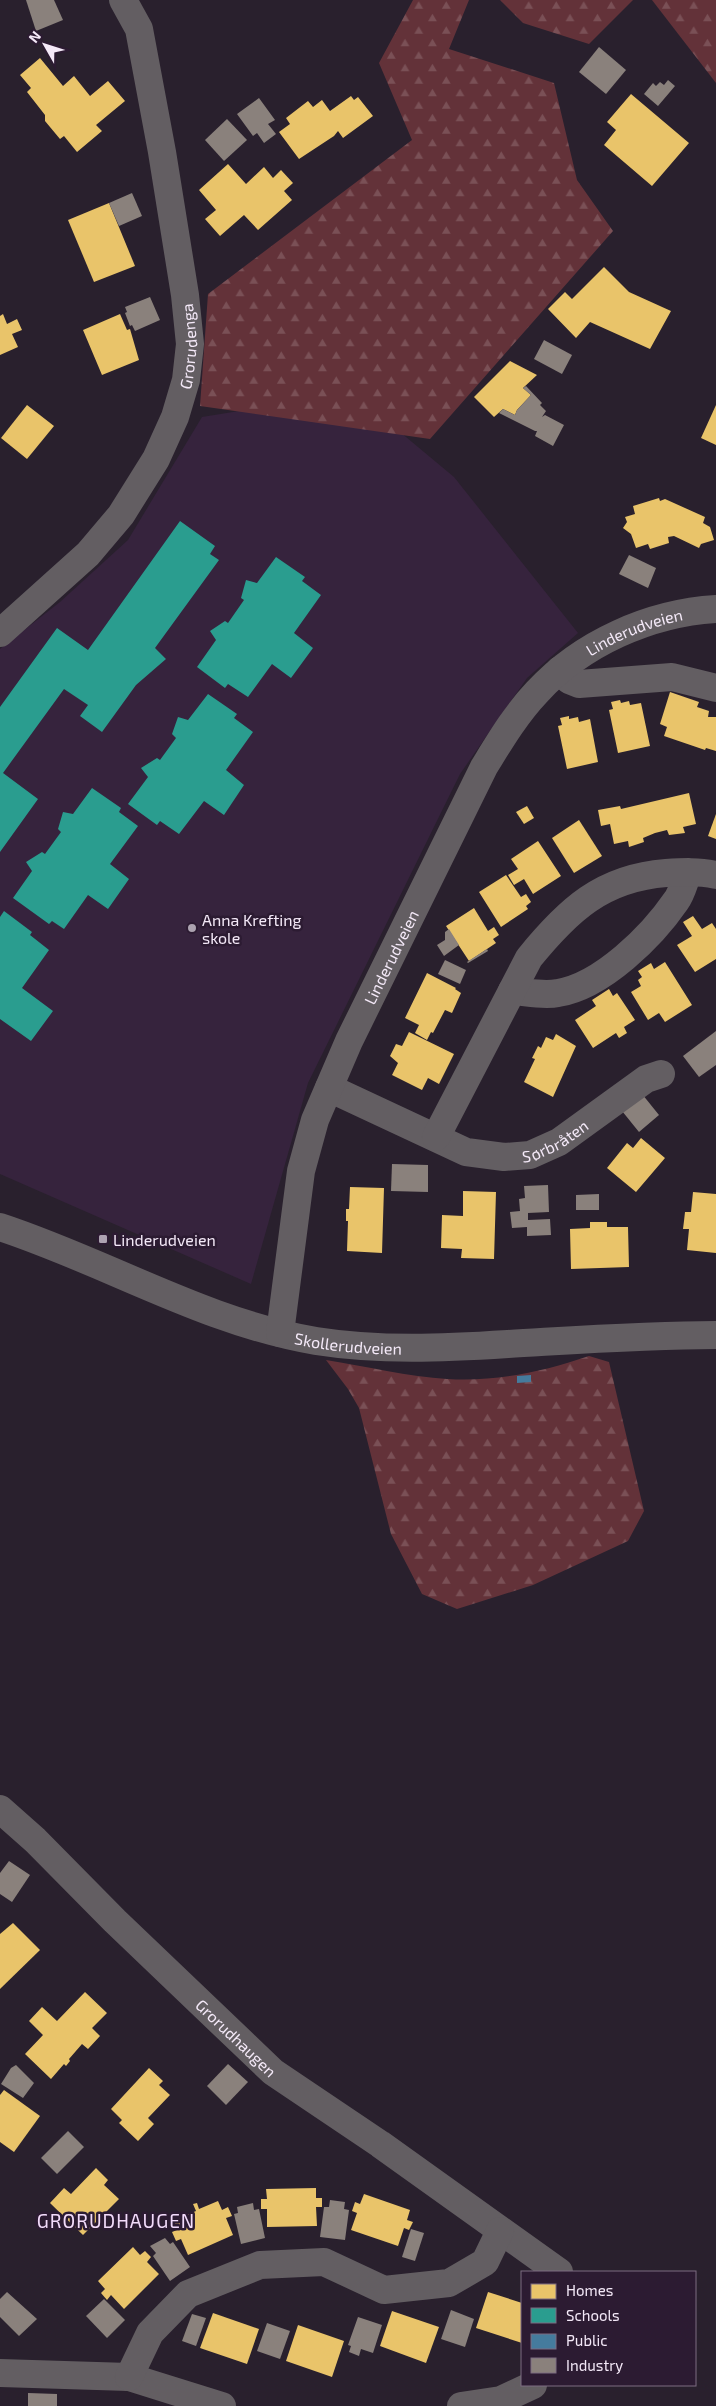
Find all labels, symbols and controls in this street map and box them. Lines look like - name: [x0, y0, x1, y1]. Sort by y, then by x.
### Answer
- north arrow: [20, 20, 70, 70]
- text: N: [25, 27, 44, 46]
- street label: Grorudenga: [174, 303, 200, 391]
- street label: Linderudveien: [582, 604, 684, 659]
- street label: Linderudveien: [359, 907, 422, 1007]
- place label: Anna Krefting skole: [202, 910, 302, 947]
- marker: Anna Krefting skole: [186, 922, 198, 934]
- street label: Sørbråten: [521, 1115, 591, 1165]
- place label: Linderudveien: [113, 1230, 216, 1249]
- marker: Linderudveien: [97, 1233, 109, 1245]
- street label: Skollerudveien: [293, 1328, 402, 1357]
- street label: Grorudhaugen: [193, 1995, 281, 2080]
- district label: GRORUDHAUGEN: [37, 2209, 195, 2232]
- legend: [521, 2271, 696, 2386]
- text: Homes: [566, 2281, 613, 2299]
- text: Schools: [566, 2306, 620, 2324]
- text: Public: [566, 2331, 607, 2349]
- text: Industry: [566, 2356, 623, 2374]

